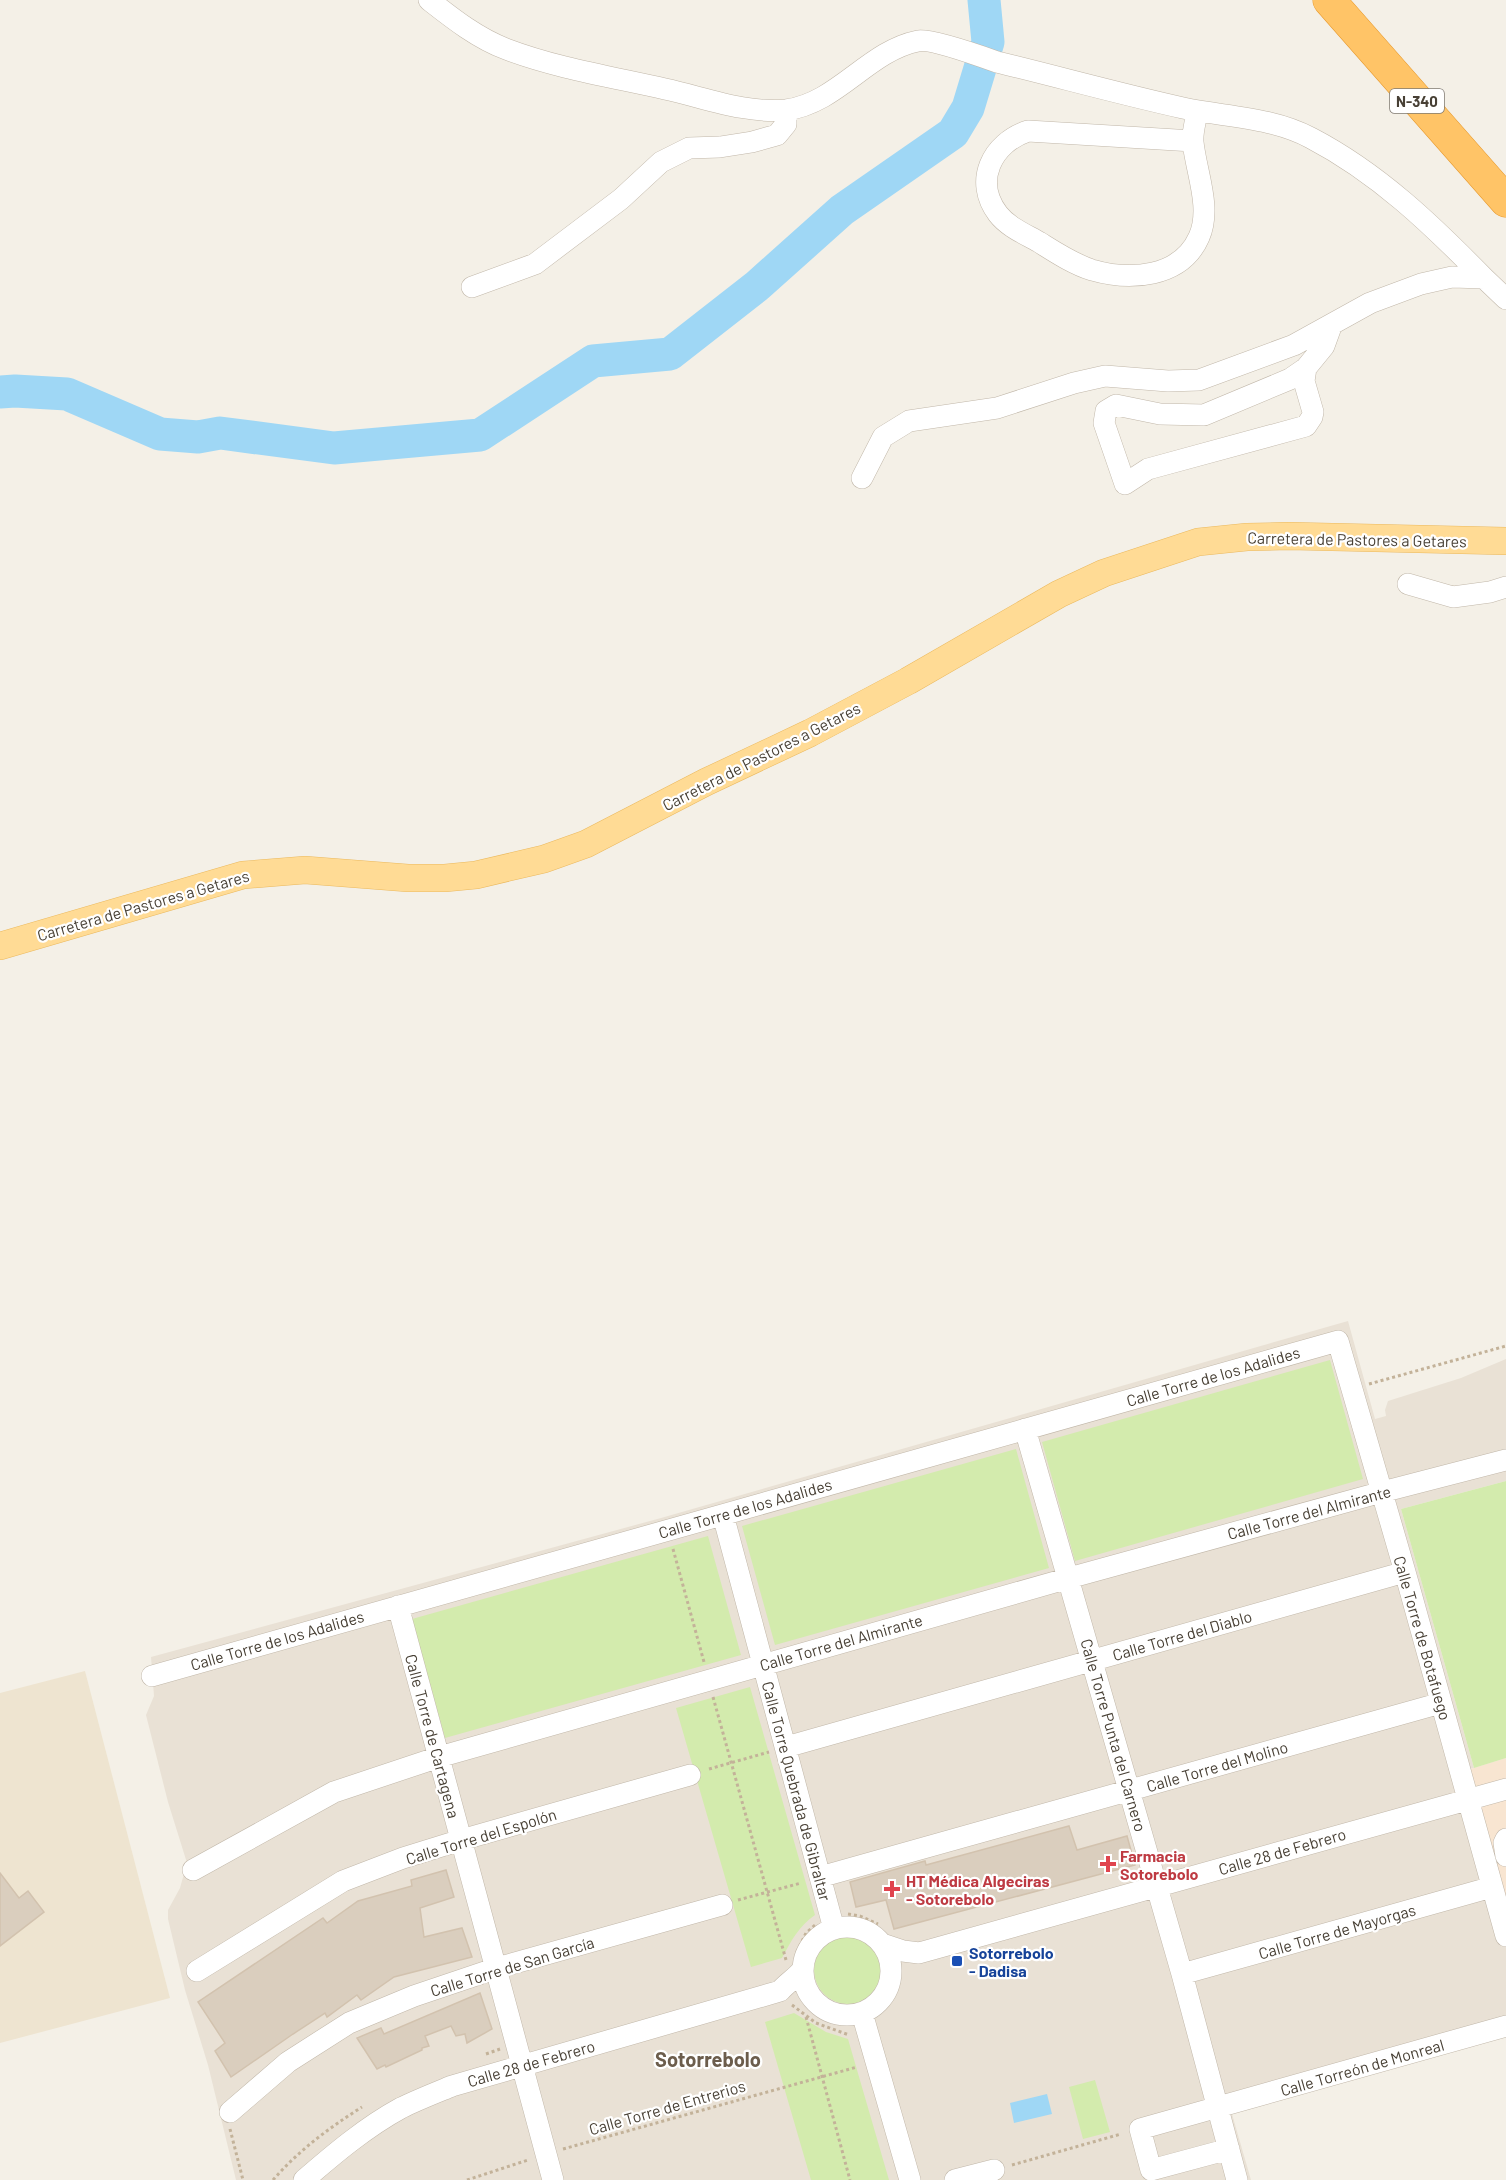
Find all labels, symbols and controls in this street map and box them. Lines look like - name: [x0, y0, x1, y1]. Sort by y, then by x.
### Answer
- road number: N-340: [1390, 89, 1444, 113]
- street label: Carretera de Pastores a Getares: [1247, 528, 1467, 550]
- street label: Carretera de Pastores a Getares: [659, 698, 863, 814]
- street label: Carretera de Pastores a Getares: [35, 866, 251, 944]
- street label: Calle Torre de los Adalides: [1124, 1342, 1302, 1410]
- street label: Calle Torre de los Adalides: [656, 1474, 834, 1542]
- street label: Calle Torre del Almirante: [1225, 1481, 1393, 1543]
- street label: Calle Torre de Botafuego: [1390, 1554, 1456, 1722]
- street label: Calle Torre de los Adalides: [188, 1606, 366, 1674]
- street label: Calle Torre del Diablo: [1110, 1606, 1254, 1664]
- street label: Calle Torre del Almirante: [757, 1610, 925, 1674]
- street label: Calle Torre Punta del Carnero: [1077, 1636, 1151, 1834]
- street label: Calle Torre de Cartagena: [402, 1652, 464, 1820]
- street label: Calle Torre Quebrada de Gibraltar: [759, 1679, 836, 1903]
- street label: Calle Torre del Molino: [1144, 1737, 1290, 1795]
- street label: Calle Torre del Espolón: [403, 1804, 559, 1868]
- street label: Calle 28 de Febrero: [1216, 1824, 1348, 1878]
- place label: Farmacia Sotorebolo: [1120, 1846, 1199, 1883]
- marker: Farmacia Sotorebolo: [1101, 1857, 1115, 1871]
- place label: HT Médica Algeciras - Sotorebolo: [906, 1871, 1050, 1908]
- marker: HT Médica Algeciras - Sotorebolo: [883, 1880, 901, 1898]
- street label: Calle Torre de Mayorgas: [1256, 1899, 1418, 1963]
- street label: Calle Torre de San García: [428, 1932, 596, 2000]
- place label: Sotorrebolo - Dadisa: [969, 1943, 1054, 1980]
- marker: Sotorrebolo - Dadisa: [950, 1954, 964, 1968]
- street label: Calle Torreón de Monreal: [1278, 2035, 1446, 2099]
- street label: Calle 28 de Febrero: [465, 2036, 597, 2090]
- district label: Sotorrebolo: [655, 2047, 761, 2071]
- street label: Calle Torre de Entrerios: [586, 2076, 748, 2138]

